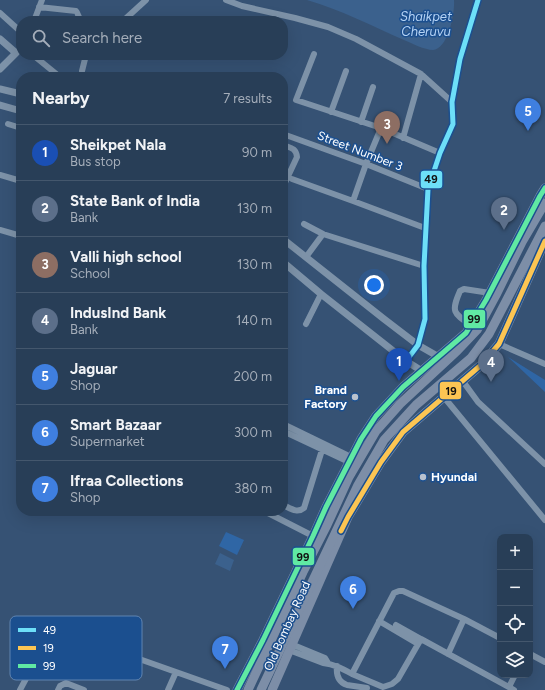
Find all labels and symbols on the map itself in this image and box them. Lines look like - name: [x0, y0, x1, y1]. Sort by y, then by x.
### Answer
- water label: Shaikpet Cheruvu: [400, 9, 453, 39]
- pin: 5: [515, 98, 541, 131]
- pin: 3: [374, 111, 400, 144]
- street label: Street Number 3: [316, 128, 404, 174]
- line badge: 49: [420, 170, 443, 189]
- text: 49: [424, 173, 438, 186]
- pin: 2: [491, 197, 517, 230]
- your location: [364, 275, 384, 295]
- line badge: 99: [463, 309, 486, 329]
- text: 99: [468, 313, 480, 326]
- pin: 1: [386, 348, 412, 381]
- pin: 4: [478, 349, 504, 382]
- line badge: 19: [439, 381, 462, 400]
- place label: Brand Factory: [304, 383, 347, 411]
- text: 19: [445, 385, 457, 398]
- marker: Brand Factory: [350, 392, 360, 402]
- place label: Hyundai: [431, 470, 477, 484]
- marker: Hyundai: [418, 472, 428, 482]
- line badge: 99: [292, 547, 315, 566]
- text: 99: [297, 551, 309, 564]
- pin: 6: [340, 576, 366, 609]
- street label: Old Bombay Road: [261, 579, 313, 673]
- legend: [10, 616, 142, 680]
- text: 49: [43, 624, 56, 637]
- pin: 7: [212, 636, 238, 669]
- text: 19: [43, 642, 54, 655]
- text: 99: [43, 660, 55, 673]

